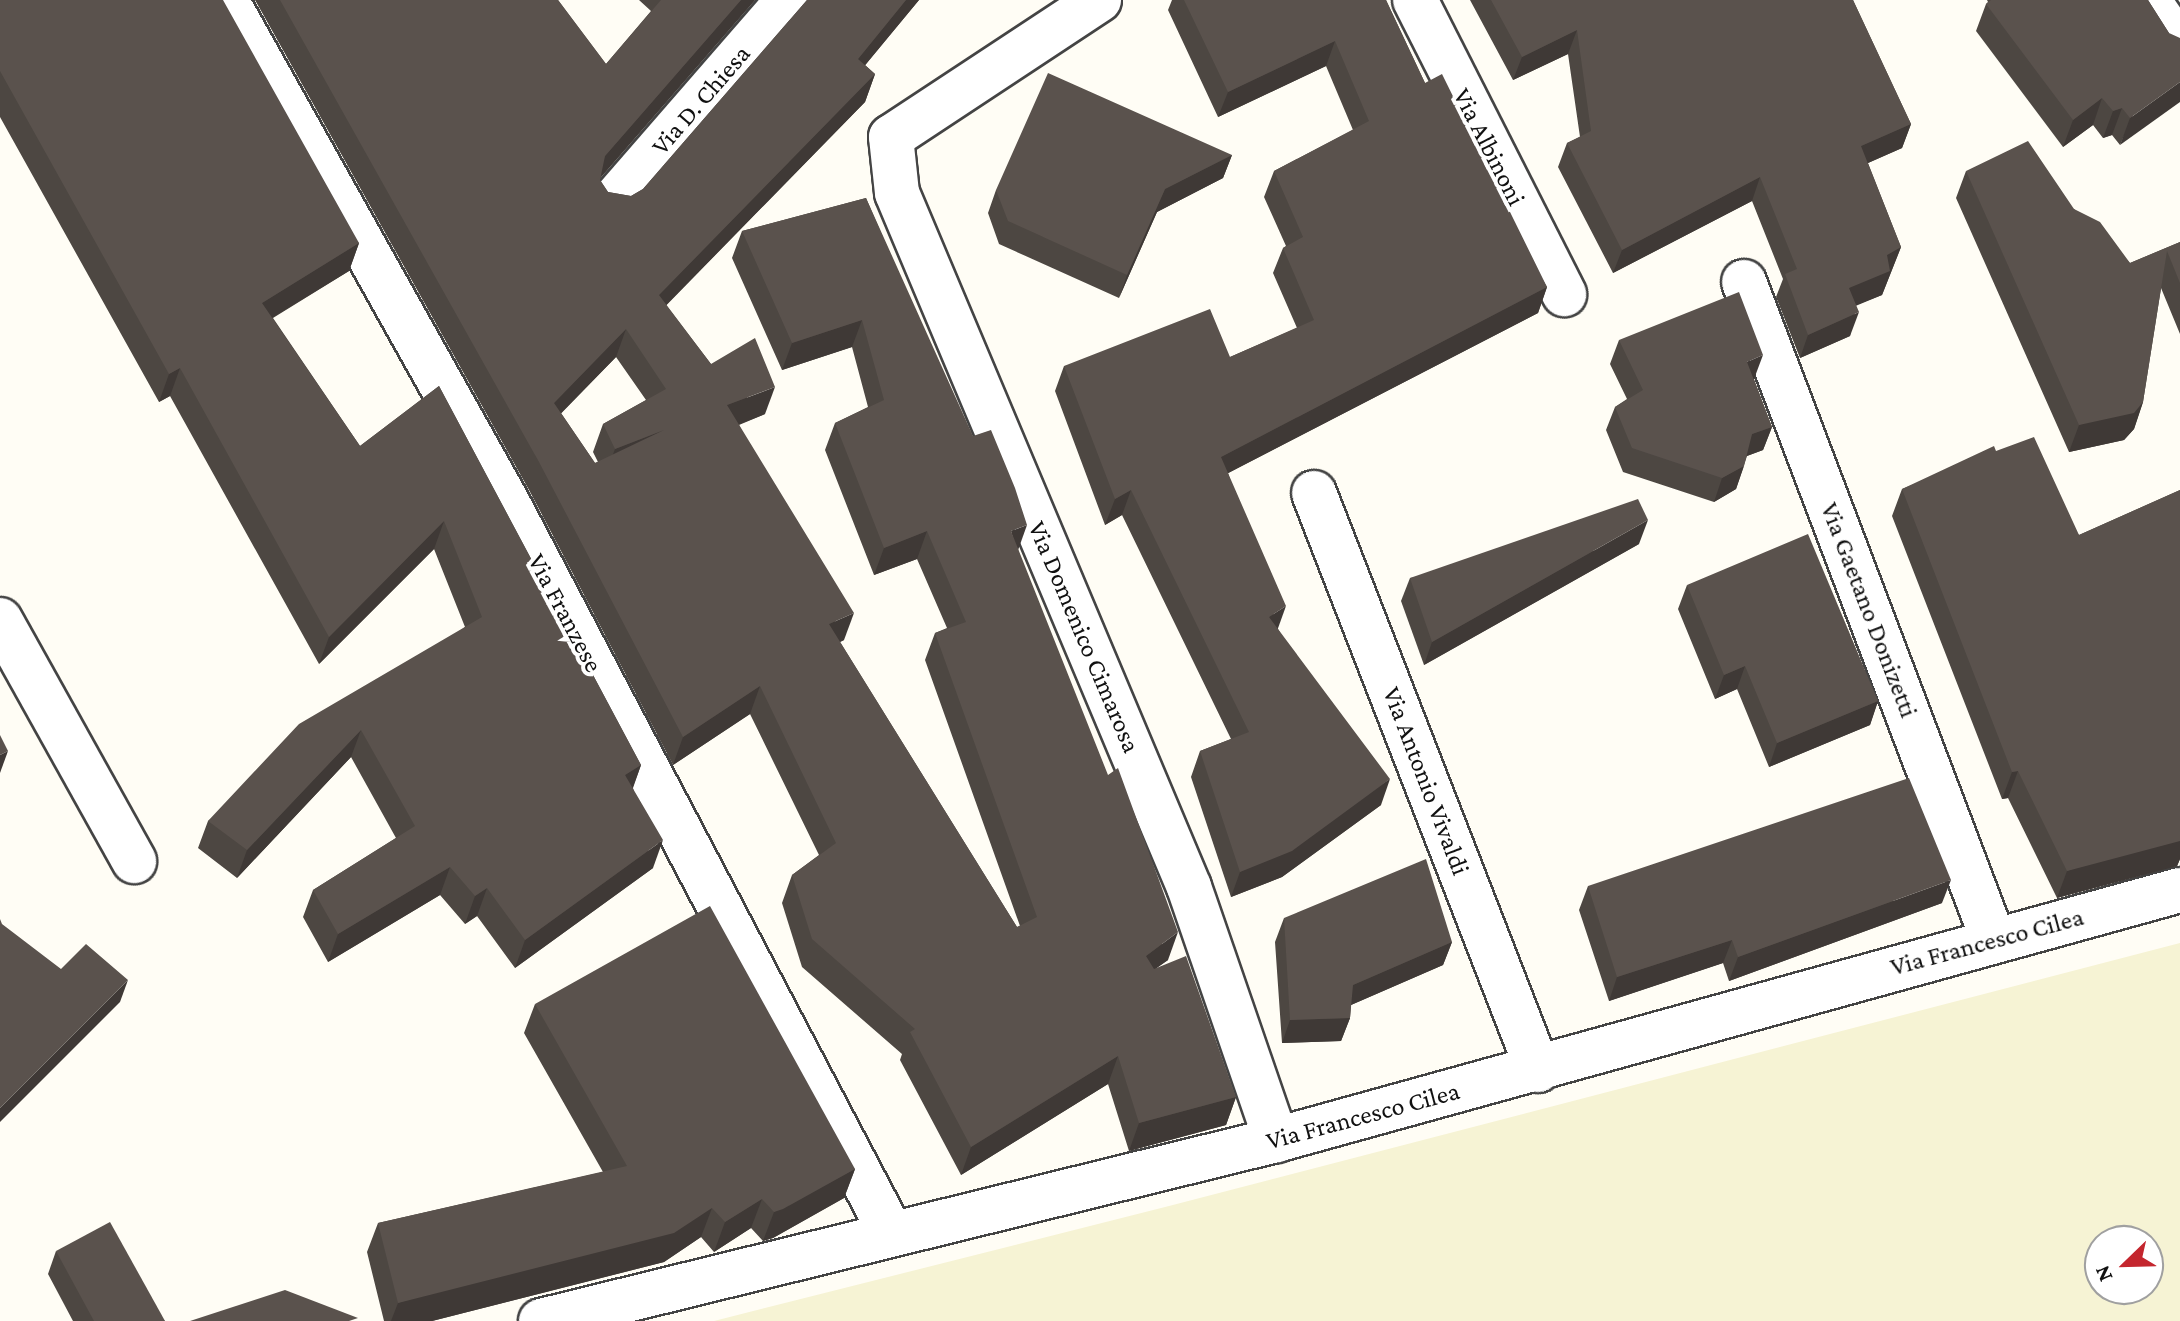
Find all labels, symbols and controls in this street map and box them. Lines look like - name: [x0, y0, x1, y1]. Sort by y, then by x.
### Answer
- street label: Via D. Chiesa: [645, 39, 757, 161]
- street label: Via Albinoni: [1446, 83, 1532, 211]
- street label: Via Gaetano Donizetti: [1814, 498, 1924, 722]
- street label: Via Domenico Cimarosa: [1021, 516, 1147, 758]
- street label: Via Franzese: [521, 548, 609, 678]
- street label: Via Antonio Vivaldi: [1376, 682, 1476, 880]
- street label: Via Francesco Cilea: [1887, 901, 2087, 983]
- street label: Via Francesco Cilea: [1263, 1075, 1463, 1157]
- north arrow: [2084, 1225, 2164, 1305]
- text: N: [2089, 1262, 2118, 1286]

